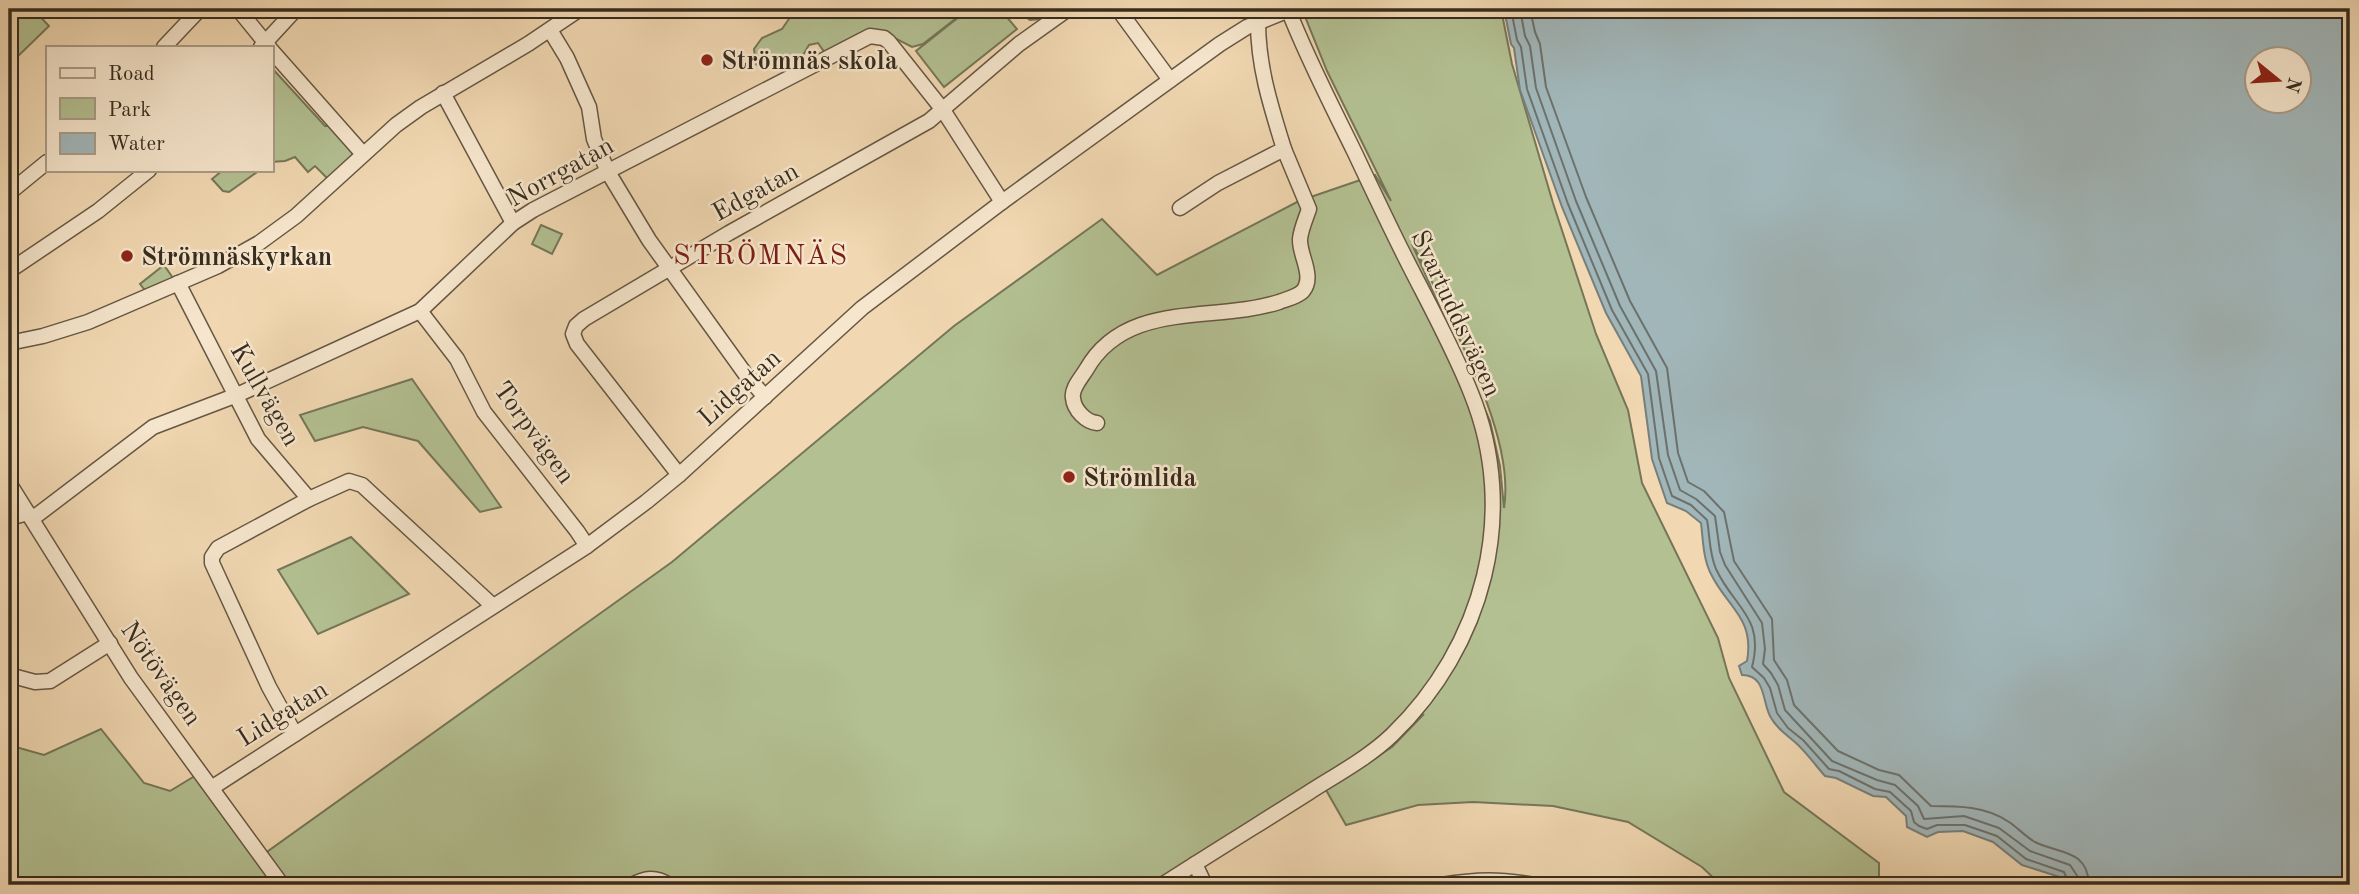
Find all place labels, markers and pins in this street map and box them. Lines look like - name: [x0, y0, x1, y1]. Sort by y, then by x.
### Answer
- place label: Strömnäs skola: [721, 49, 898, 75]
- marker: Strömnäs skola: [699, 52, 715, 68]
- place label: Strömnäskyrkan: [141, 245, 332, 271]
- marker: Strömnäskyrkan: [119, 248, 135, 264]
- place label: Strömlida: [1083, 466, 1197, 492]
- marker: Strömlida: [1061, 469, 1077, 485]

